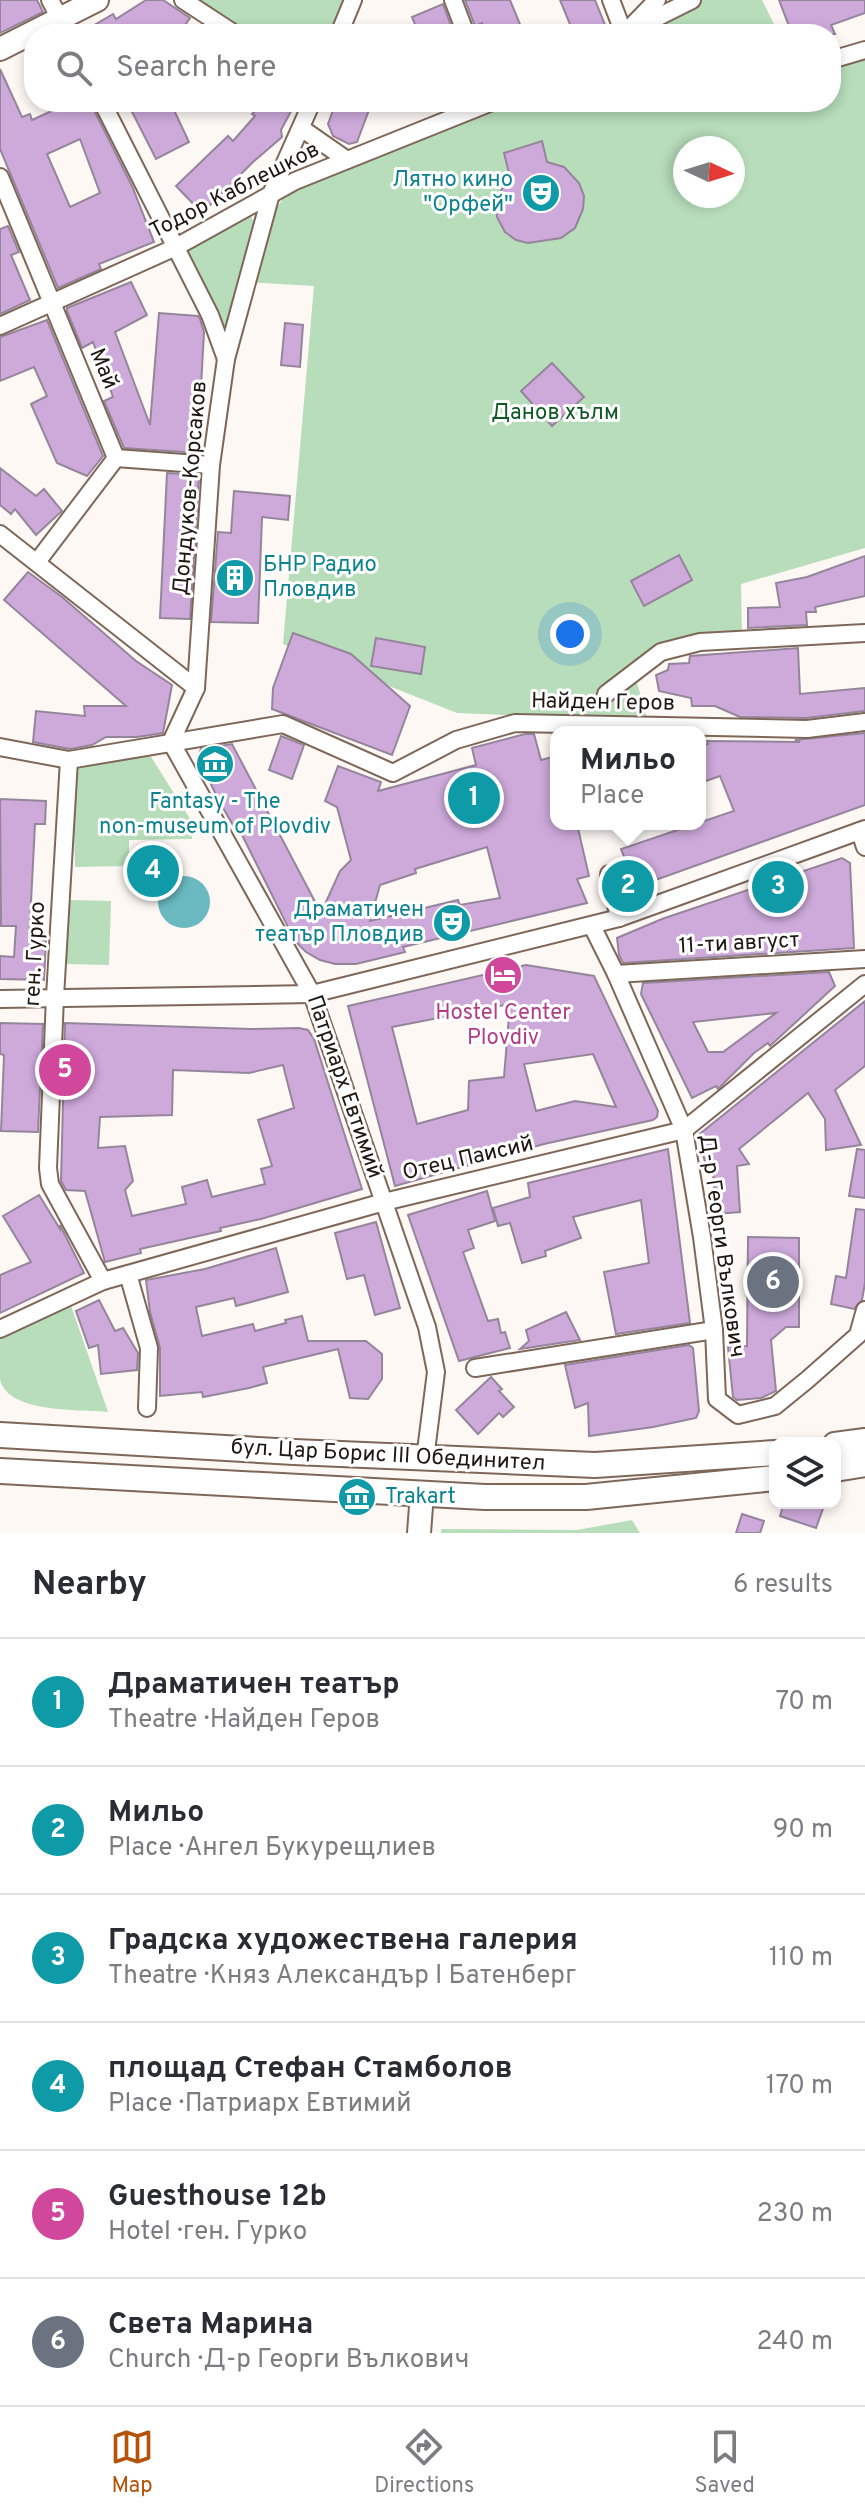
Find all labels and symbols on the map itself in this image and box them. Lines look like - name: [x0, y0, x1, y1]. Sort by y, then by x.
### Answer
- north arrow: [673, 136, 745, 208]
- street label: Тодор Каблешков: [146, 137, 324, 245]
- place label: Лятно кино "Орфей": [392, 167, 513, 219]
- theatre icon: Лятно кино "Орфей": [520, 172, 562, 214]
- street label: Май: [82, 345, 124, 393]
- street label: Дондуков-Корсаков: [168, 380, 214, 596]
- park label: Данов хълм: [491, 400, 619, 427]
- place label: БНР Радио Пловдив: [263, 552, 377, 604]
- building icon: БНР Радио Пловдив: [214, 557, 256, 599]
- your location: [550, 614, 590, 654]
- street label: Найден Геров: [531, 688, 675, 718]
- museum icon: Fantasy - The non-museum of Plovdiv: [194, 743, 236, 785]
- pin: 1: [448, 768, 500, 828]
- place label: Fantasy - The non-museum of Plovdiv: [99, 789, 331, 841]
- pin: 4: [127, 841, 179, 901]
- pin: 2: [602, 856, 654, 916]
- pin: 3: [752, 857, 804, 917]
- place label: Драматичен театър Пловдив: [255, 897, 424, 949]
- street label: ген. Гурко: [20, 901, 52, 1007]
- theatre icon: Драматичен театър Пловдив: [431, 902, 473, 944]
- street label: 11-ти август: [678, 927, 800, 961]
- hotel icon: Hostel Center Plovdiv: [482, 954, 524, 996]
- street label: Патриарх Евтимий: [300, 992, 388, 1182]
- place label: Hostel Center Plovdiv: [435, 1000, 571, 1052]
- pin: 5: [39, 1040, 91, 1100]
- street label: Отец Паисий: [400, 1131, 536, 1187]
- street label: Д-р Георги Вълкович: [692, 1133, 750, 1359]
- pin: 6: [747, 1252, 799, 1312]
- street label: бул. Цар Борис III Обединител: [230, 1434, 546, 1478]
- museum icon: Trakart: [336, 1476, 378, 1518]
- place label: Trakart: [385, 1484, 456, 1511]

